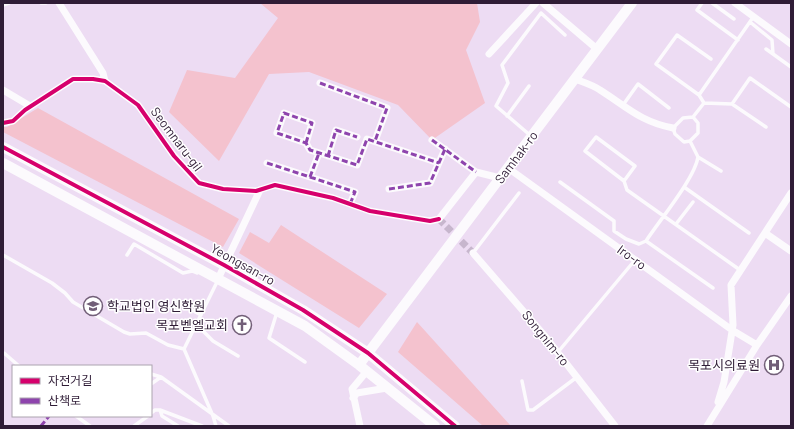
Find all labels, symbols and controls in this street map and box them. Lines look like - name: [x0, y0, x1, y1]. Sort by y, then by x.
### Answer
- street label: Seomnaru-gil: [148, 104, 206, 174]
- street label: Samhak-ro: [491, 128, 541, 186]
- street label: Yeongsan-ro: [208, 240, 278, 288]
- street label: Iro-ro: [614, 241, 650, 273]
- school or university icon: 학교법인 영신학원: [82, 295, 104, 317]
- place label: 학교법인 영신학원: [107, 298, 205, 314]
- street label: Songnim-ro: [519, 307, 573, 369]
- church icon: 목포벧엘교회: [231, 314, 253, 336]
- place label: 목포벧엘교회: [156, 317, 228, 333]
- hospital icon: 목포시의료원: [763, 354, 785, 376]
- place label: 목포시의료원: [688, 357, 760, 373]
- legend: [12, 365, 152, 417]
- text: 자전거길: [48, 373, 92, 387]
- text: 산책로: [48, 393, 81, 407]

